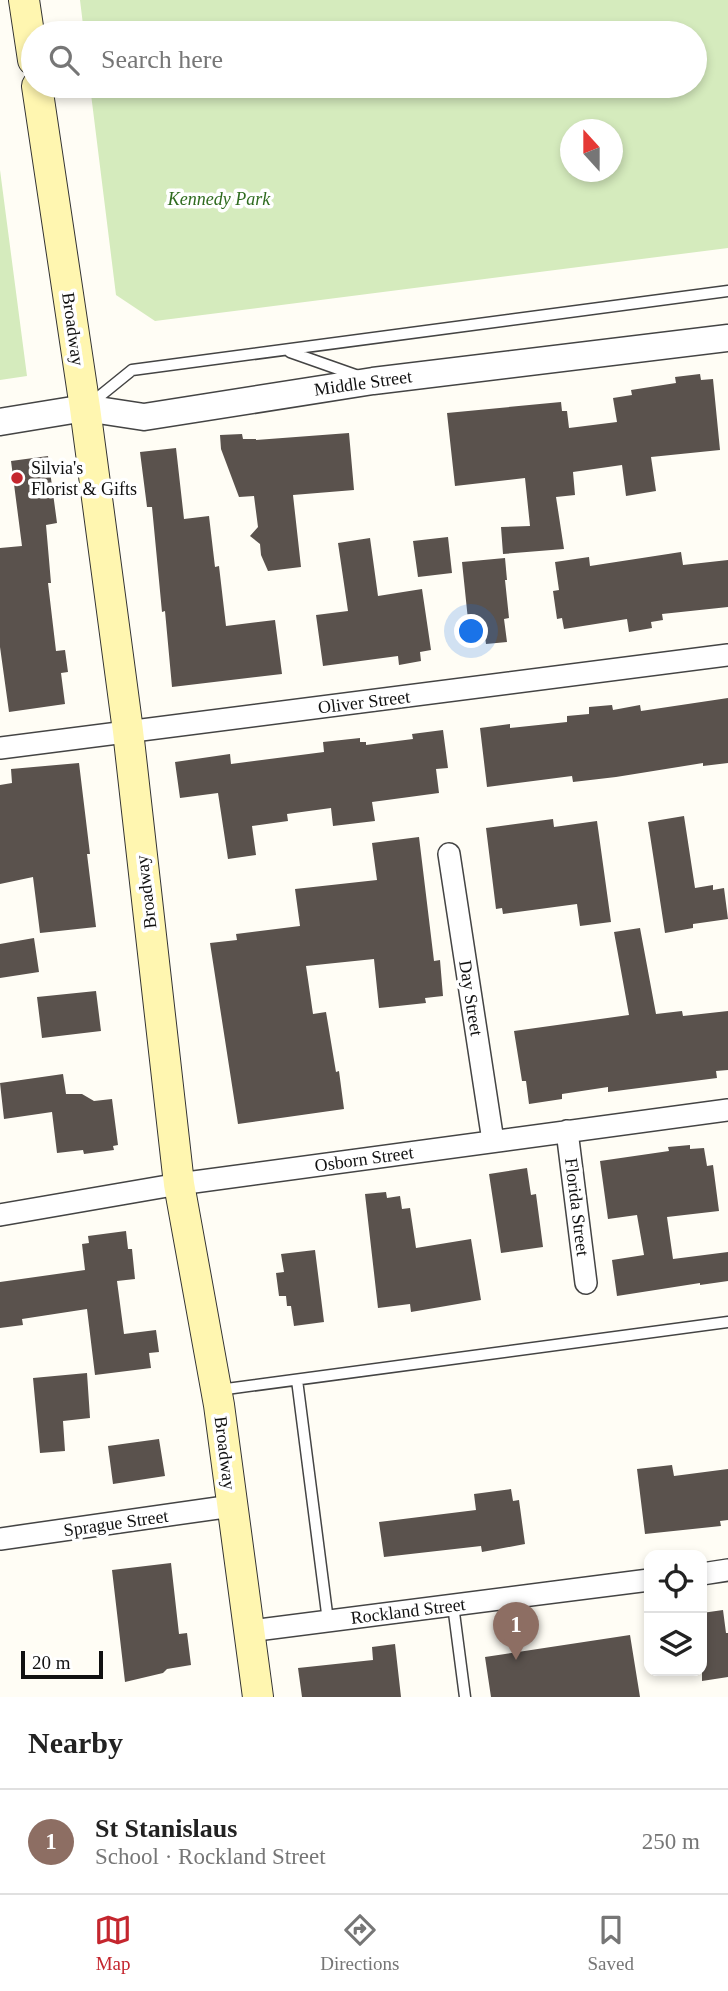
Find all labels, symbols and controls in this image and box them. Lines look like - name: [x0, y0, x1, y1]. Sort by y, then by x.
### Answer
- search box: [21, 21, 707, 98]
- icon: search: [45, 41, 83, 79]
- text: Search here: [101, 45, 223, 74]
- north arrow: [560, 119, 623, 182]
- park label: Kennedy Park: [167, 189, 271, 209]
- street label: Broadway: [58, 291, 88, 367]
- street label: Middle Street: [313, 366, 413, 400]
- place label: Silvia's Florist & Gifts: [31, 458, 137, 499]
- marker: Silvia's Florist & Gifts: [9, 470, 25, 486]
- your location: [454, 614, 488, 648]
- street label: Oliver Street: [317, 686, 411, 718]
- street label: Broadway: [132, 854, 160, 930]
- street label: Day Street: [455, 959, 487, 1037]
- street label: Osborn Street: [313, 1142, 415, 1176]
- street label: Florida Street: [561, 1157, 593, 1257]
- street label: Broadway: [211, 1415, 239, 1491]
- street label: Sprague Street: [62, 1506, 170, 1540]
- map controls: [644, 1550, 707, 1676]
- button: locate: [644, 1550, 707, 1613]
- street label: Rockland Street: [349, 1594, 467, 1628]
- pin: 1: [493, 1602, 539, 1660]
- button: layers: [644, 1613, 707, 1676]
- scale bar: [21, 1648, 103, 1680]
- text: 20 m: [32, 1652, 71, 1673]
- text: Nearby: [28, 1726, 123, 1759]
- text: St Stanislaus: [95, 1814, 237, 1843]
- text: 1: [45, 1829, 57, 1854]
- text: 250 m: [642, 1829, 700, 1854]
- text: School · Rockland Street: [95, 1844, 326, 1869]
- tab: Map: [94, 1911, 132, 1975]
- tab: Directions: [320, 1911, 399, 1975]
- tab: Saved: [587, 1911, 634, 1975]

